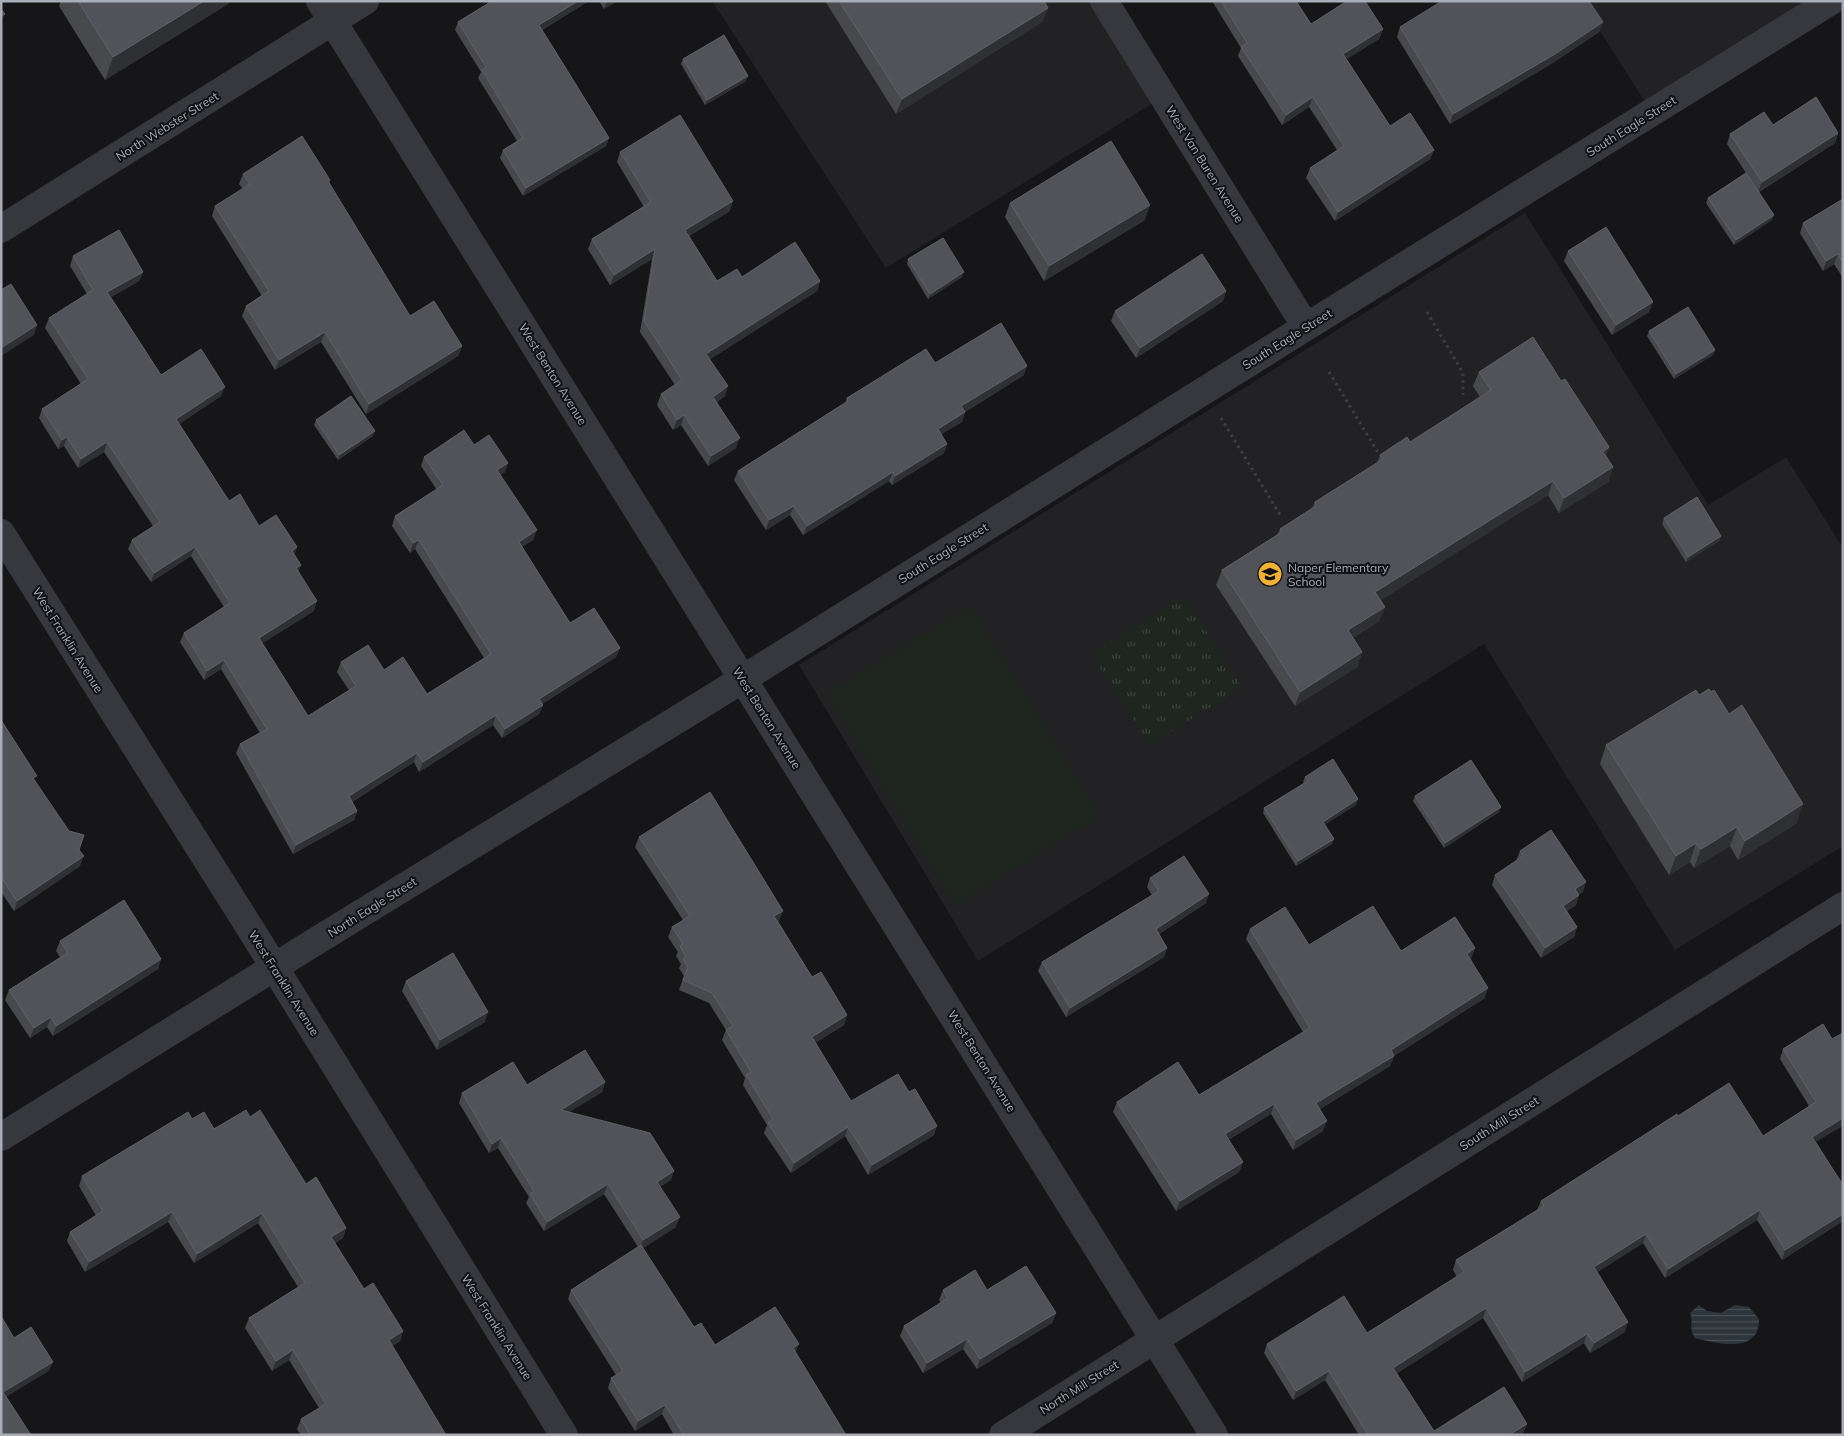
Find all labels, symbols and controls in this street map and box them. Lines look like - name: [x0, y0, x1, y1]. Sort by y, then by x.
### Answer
- street label: North Webster Street: [113, 88, 221, 164]
- street label: South Eagle Street: [1583, 92, 1679, 160]
- street label: West Van Buren Avenue: [1163, 103, 1247, 225]
- street label: South Eagle Street: [1239, 305, 1335, 373]
- street label: West Benton Avenue: [516, 320, 590, 428]
- street label: South Eagle Street: [895, 519, 991, 587]
- place label: Naper Elementary School: [1288, 560, 1389, 589]
- school or university icon: Naper Elementary School: [1257, 561, 1283, 587]
- street label: West Franklin Avenue: [29, 585, 107, 695]
- street label: West Benton Avenue: [730, 664, 804, 772]
- street label: North Eagle Street: [325, 874, 419, 940]
- street label: West Franklin Avenue: [245, 928, 323, 1038]
- street label: West Benton Avenue: [945, 1007, 1019, 1115]
- street label: South Mill Street: [1457, 1093, 1541, 1153]
- street label: West Franklin Avenue: [458, 1272, 536, 1382]
- street label: North Mill Street: [1037, 1357, 1121, 1417]

